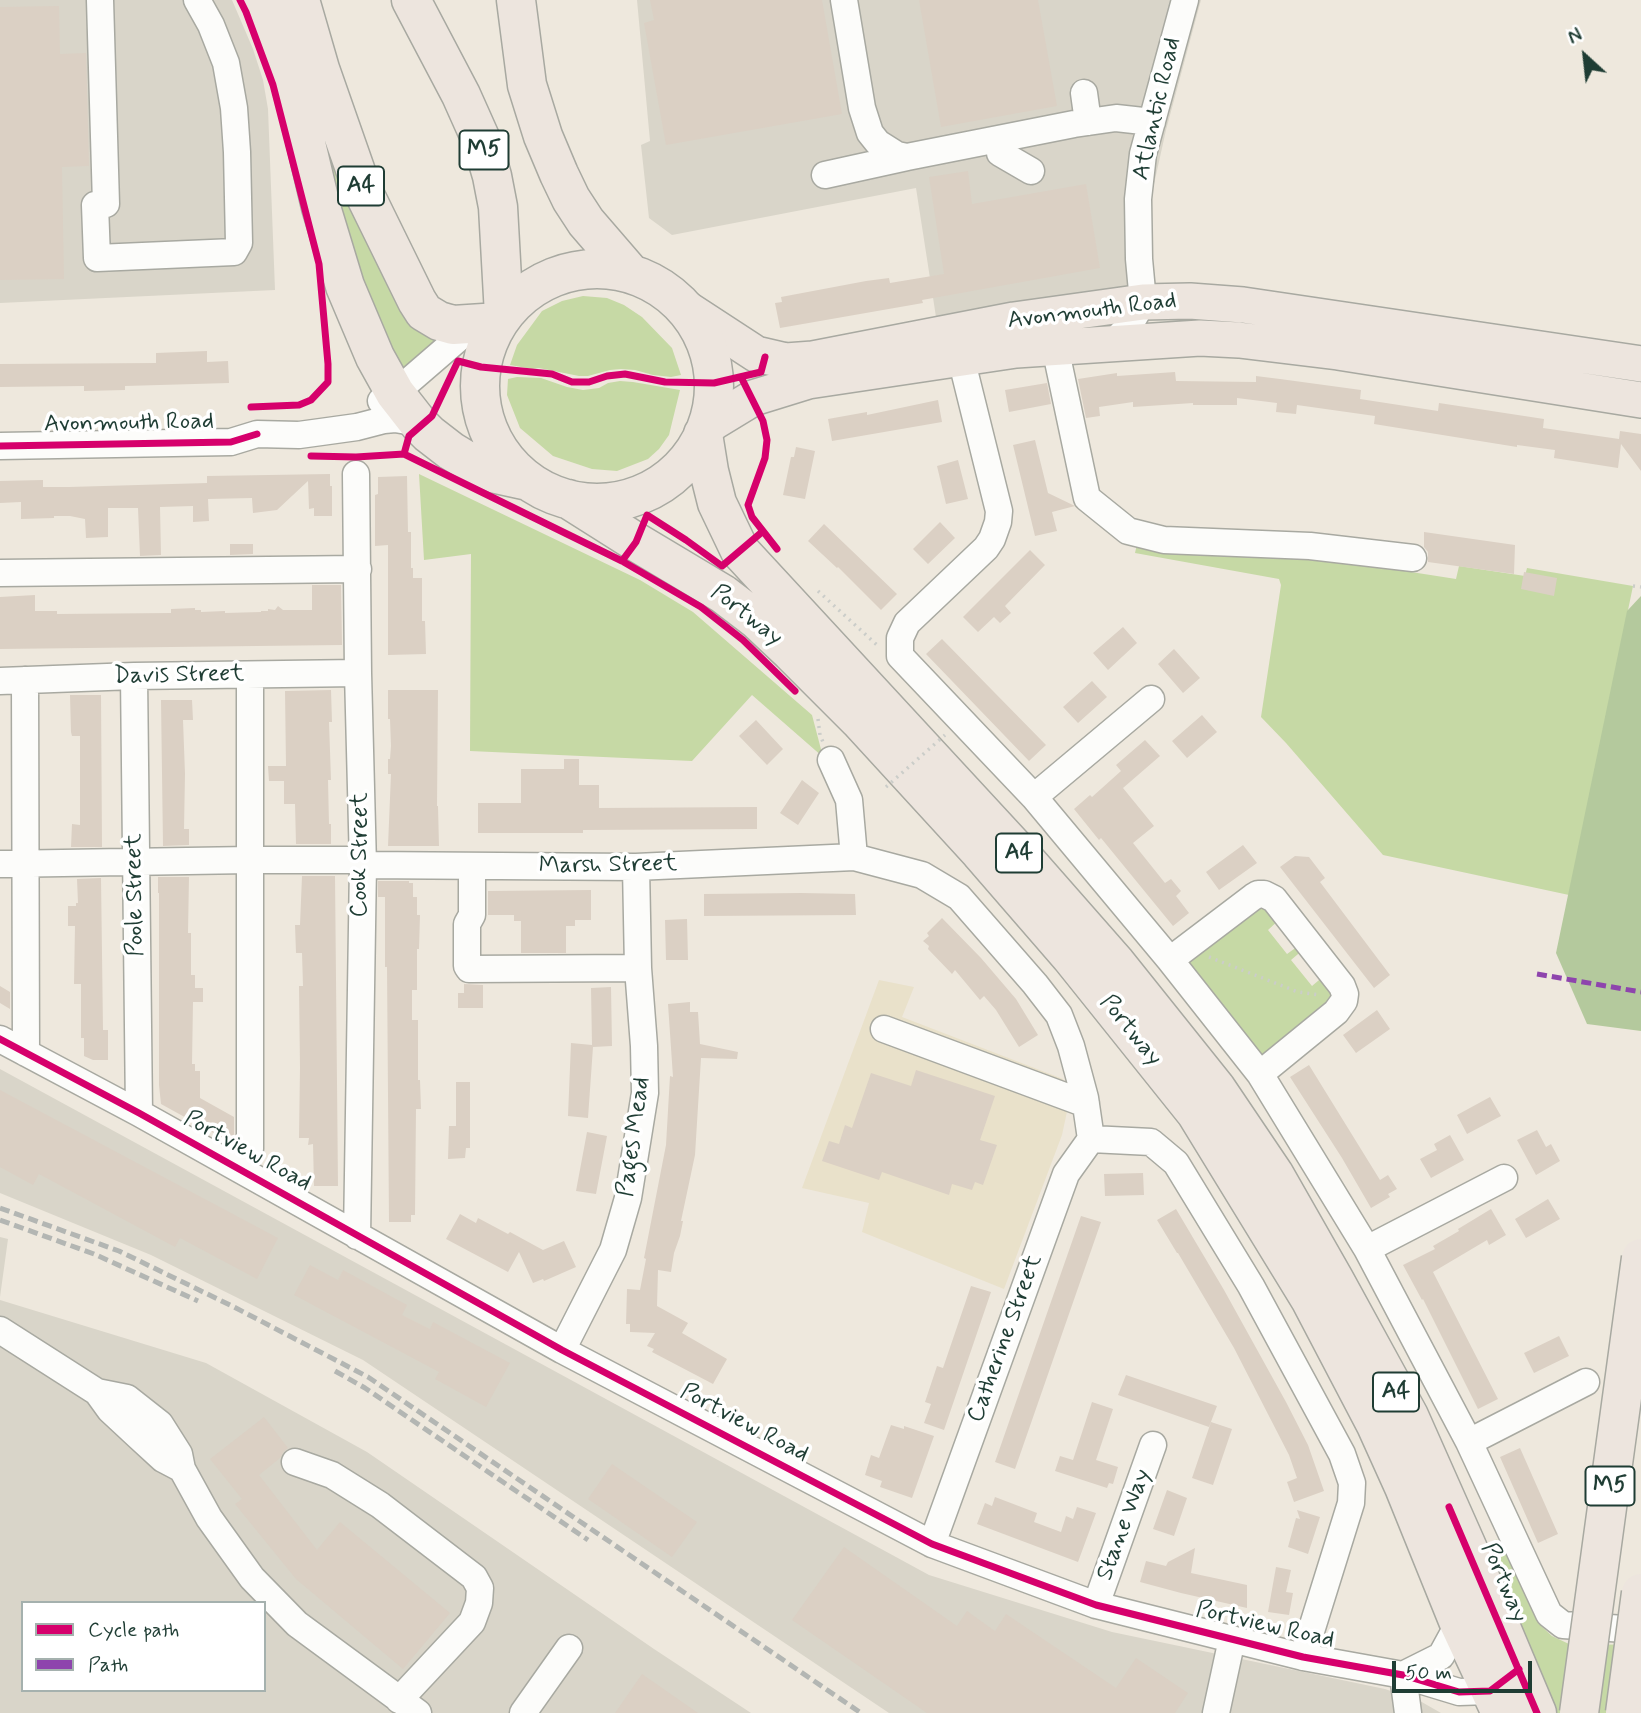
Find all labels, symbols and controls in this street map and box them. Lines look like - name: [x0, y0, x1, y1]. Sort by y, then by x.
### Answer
- north arrow: [1550, 21, 1620, 91]
- text: N: [1564, 23, 1587, 51]
- street label: Atlantic Road: [1128, 35, 1188, 183]
- road number: M5: [460, 130, 508, 169]
- road number: A4: [338, 167, 384, 206]
- street label: Avonmouth Road: [1006, 287, 1178, 337]
- street label: Avonmouth Road: [44, 408, 214, 440]
- street label: Portway: [704, 579, 788, 653]
- street label: Davis Street: [113, 660, 245, 692]
- street label: Cook Street: [347, 792, 375, 918]
- street label: Poole Street: [121, 833, 151, 957]
- road number: A4: [996, 834, 1042, 873]
- street label: Marsh Street: [538, 850, 678, 882]
- street label: Portway: [1093, 989, 1167, 1073]
- street label: Pages Mead: [612, 1075, 658, 1199]
- street label: Portview Road: [178, 1105, 316, 1199]
- street label: Catherine Street: [962, 1251, 1050, 1427]
- road number: A4: [1373, 1372, 1419, 1412]
- street label: Portview Road: [675, 1378, 813, 1470]
- street label: Stane Way: [1092, 1465, 1158, 1585]
- road number: M5: [1586, 1466, 1634, 1506]
- street label: Portway: [1473, 1539, 1533, 1627]
- street label: Portview Road: [1193, 1596, 1337, 1656]
- legend: [21, 1601, 266, 1692]
- text: Cycle path: [88, 1616, 179, 1644]
- scale bar: [1396, 1646, 1536, 1690]
- text: Path: [88, 1651, 128, 1679]
- text: 50 m: [1405, 1659, 1452, 1687]

